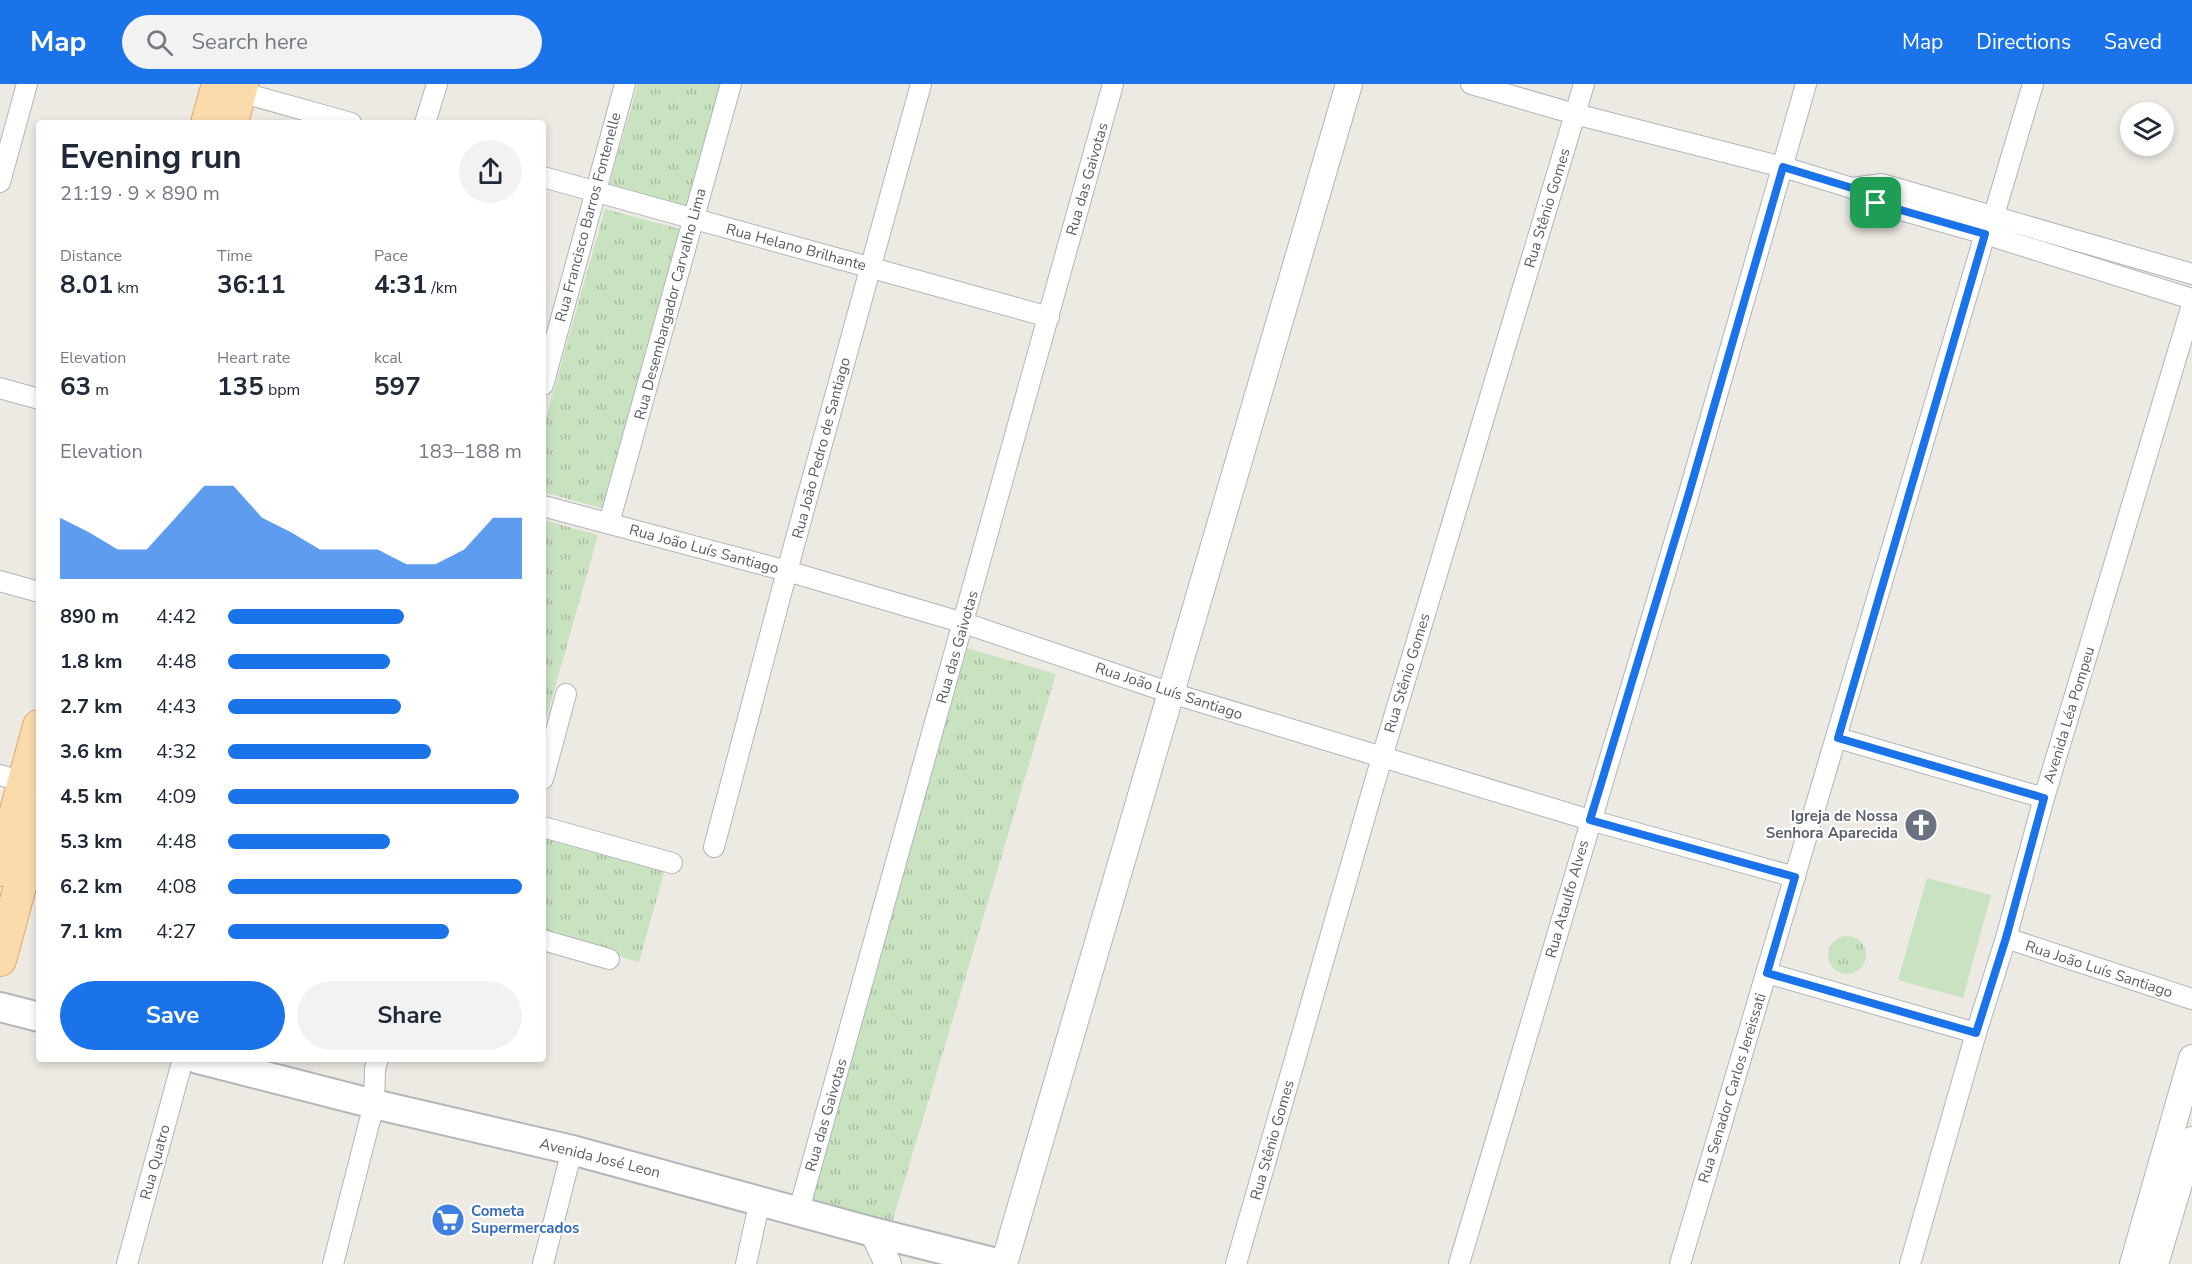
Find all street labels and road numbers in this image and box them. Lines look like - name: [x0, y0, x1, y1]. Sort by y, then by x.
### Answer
- street label: Rua Francisco Barros Fontenelle: [550, 110, 626, 324]
- street label: Rua das Gaivotas: [1061, 120, 1113, 238]
- street label: Rua Stênio Gomes: [1519, 146, 1575, 270]
- street label: Rua Desembargador Carvalho Lima: [629, 186, 711, 422]
- street label: Rua Helano Brilhante: [724, 219, 868, 275]
- street label: Rua João Pedro de Santiago: [787, 355, 855, 541]
- street label: Rua João Luís Santiago: [627, 519, 781, 579]
- street label: Rua das Gaivotas: [931, 588, 983, 706]
- street label: Rua Stênio Gomes: [1379, 611, 1435, 735]
- street label: Avenida Léa Pompeu: [2039, 644, 2099, 786]
- street label: Rua João Luís Santiago: [1093, 658, 1245, 724]
- street label: Rua Ataulfo Alves: [1541, 838, 1593, 960]
- street label: Rua João Luís Santiago: [2023, 936, 2175, 1002]
- street label: Rua Senador Carlos Jereissati: [1694, 990, 1770, 1186]
- street label: Rua das Gaivotas: [800, 1056, 852, 1174]
- street label: Rua Stênio Gomes: [1245, 1078, 1299, 1202]
- street label: Rua Quatro: [135, 1122, 175, 1202]
- street label: Avenida José Leon: [537, 1133, 663, 1183]

